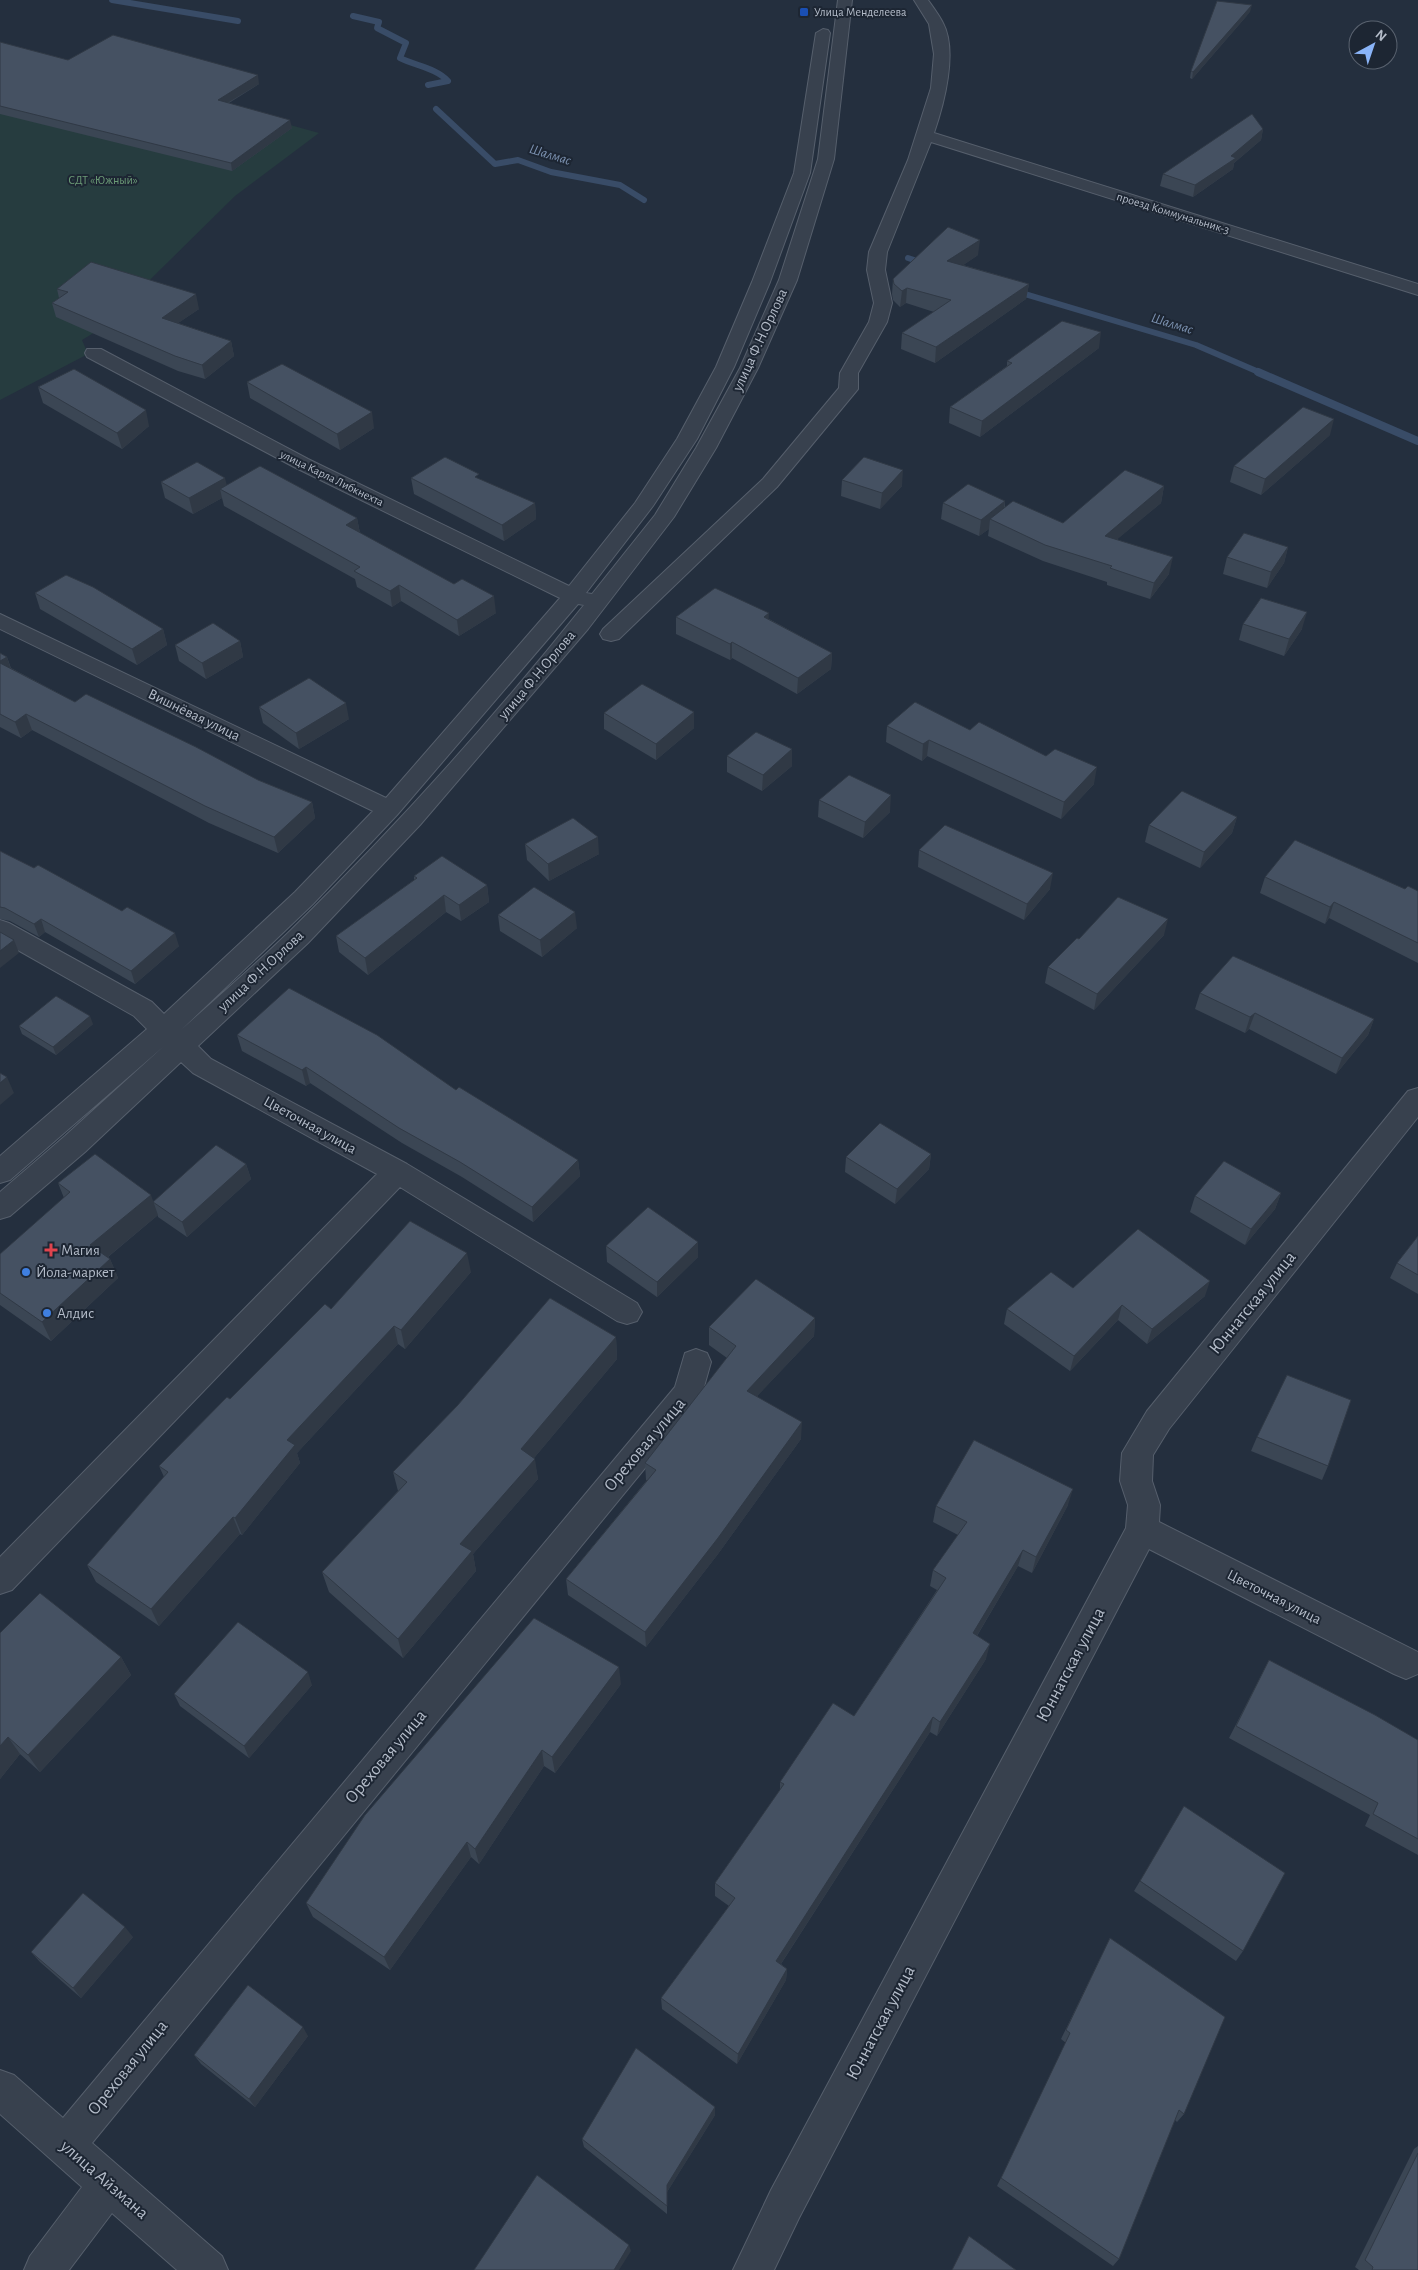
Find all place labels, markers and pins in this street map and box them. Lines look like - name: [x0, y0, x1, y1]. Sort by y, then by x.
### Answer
- marker: Улица Менделеева: [798, 6, 810, 18]
- place label: Улица Менделеева: [814, 6, 907, 18]
- place label: Магия: [61, 1243, 100, 1258]
- marker: Магия: [45, 1244, 57, 1256]
- place label: Йола-маркет: [36, 1265, 115, 1280]
- marker: Йола-маркет: [20, 1266, 32, 1278]
- place label: Алдис: [57, 1306, 94, 1321]
- marker: Алдис: [41, 1307, 53, 1319]

